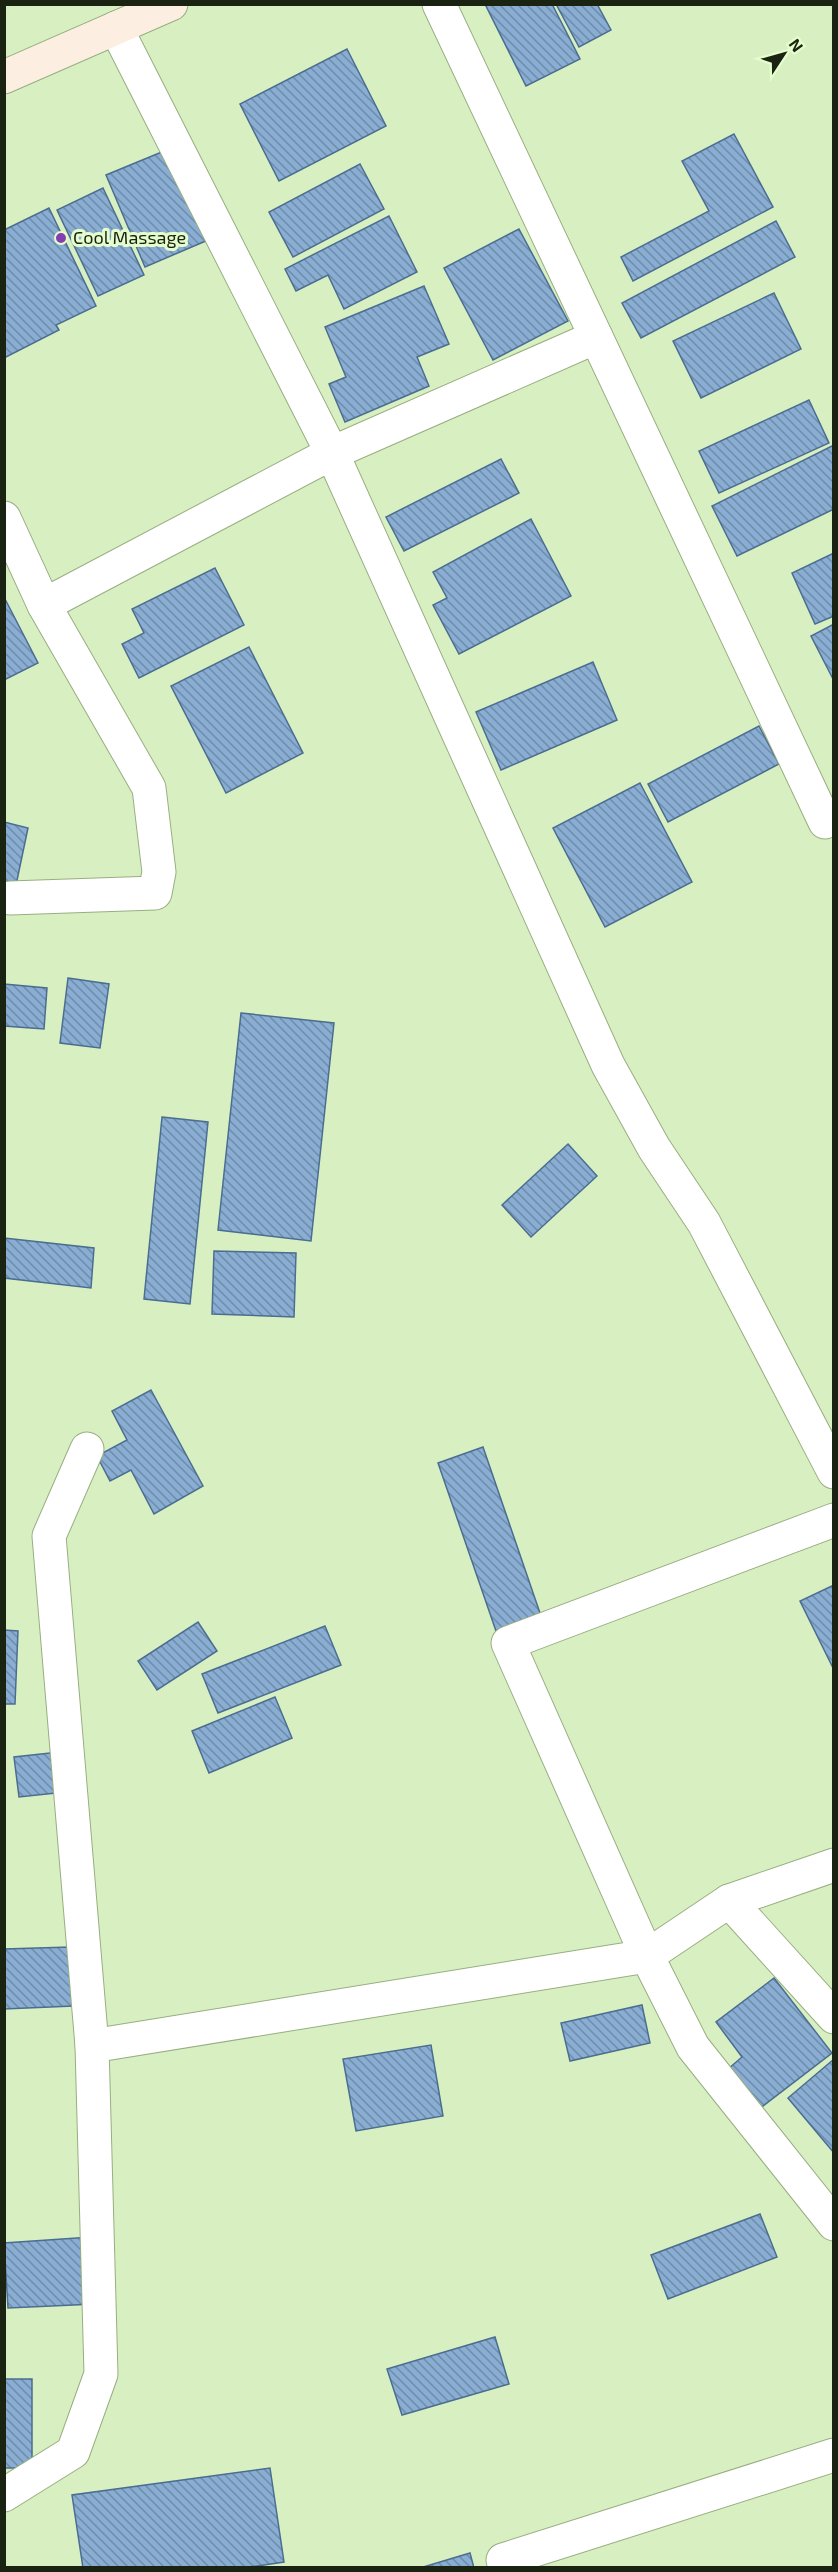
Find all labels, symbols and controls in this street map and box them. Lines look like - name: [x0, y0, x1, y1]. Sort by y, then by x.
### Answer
- north arrow: [754, 24, 814, 84]
- text: N: [785, 35, 808, 55]
- place label: Cool Massage: [73, 226, 186, 248]
- marker: Cool Massage: [54, 231, 68, 245]

